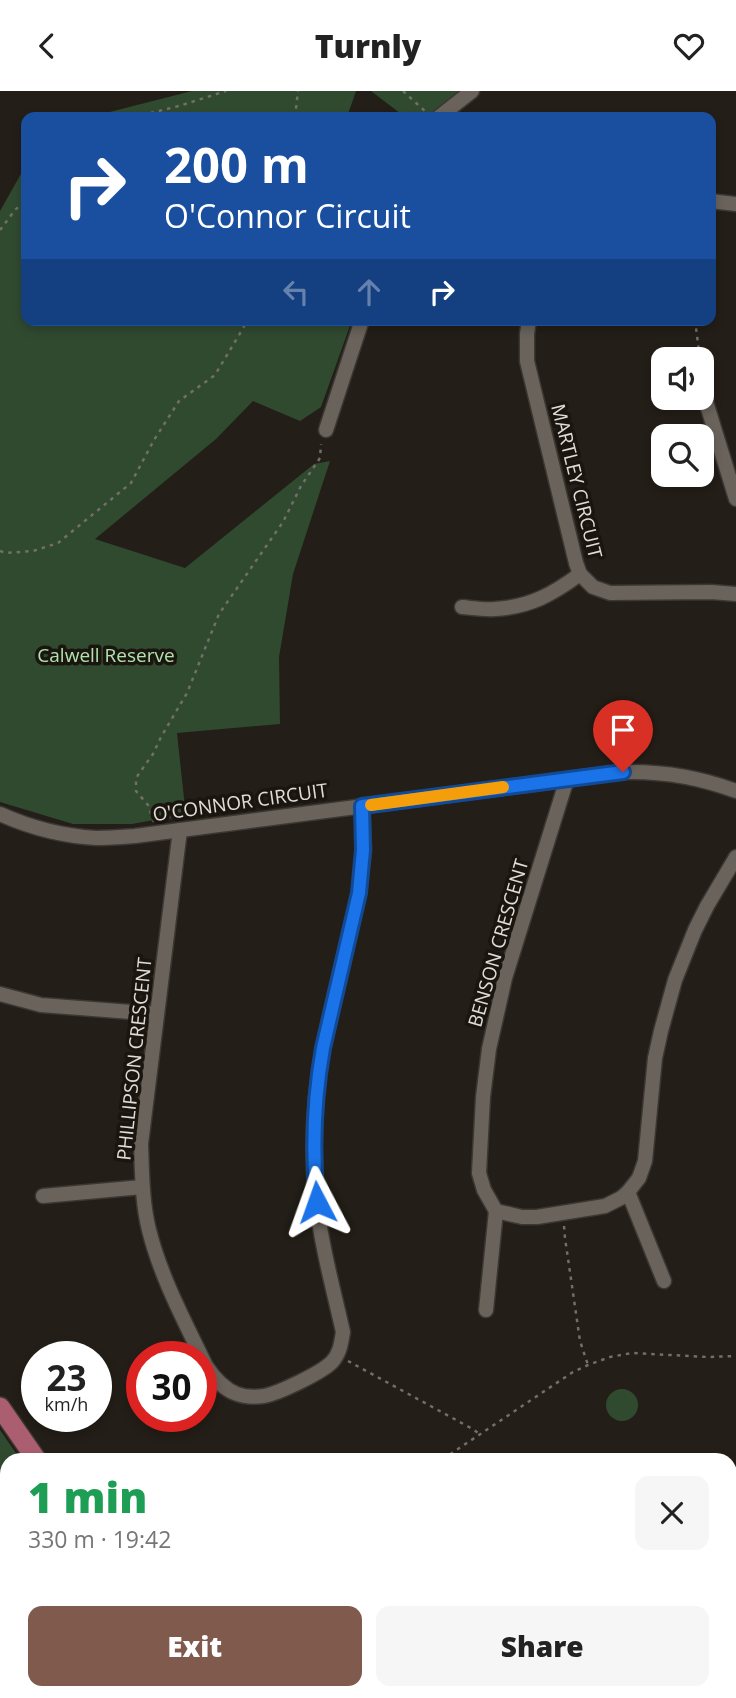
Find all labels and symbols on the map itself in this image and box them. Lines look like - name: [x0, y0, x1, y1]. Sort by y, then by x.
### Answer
- street label: MARTLEY CIRCUIT: [545, 401, 609, 561]
- park label: Calwell Reserve: [37, 642, 175, 668]
- pin: [593, 700, 653, 772]
- street label: O'CONNOR CIRCUIT: [151, 777, 330, 827]
- street label: BENSON CRESCENT: [462, 855, 535, 1030]
- street label: PHILLIPSON CRESCENT: [110, 956, 158, 1162]
- position arrow: [280, 1165, 354, 1239]
- speed limit sign: 30: [126, 1341, 217, 1432]

